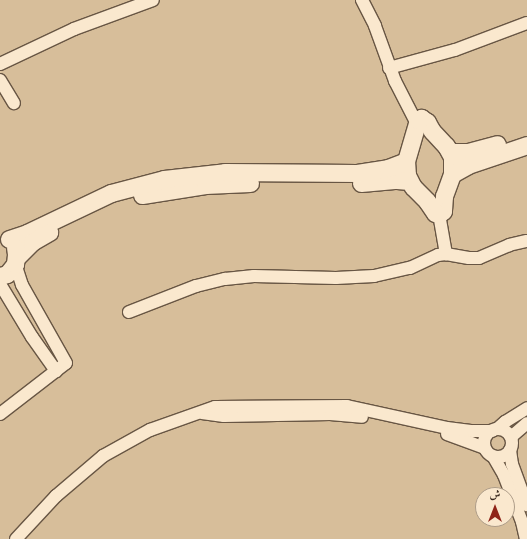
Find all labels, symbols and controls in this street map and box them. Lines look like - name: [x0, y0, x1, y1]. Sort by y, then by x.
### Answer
- north arrow: [475, 487, 515, 527]
- text: ش: [490, 488, 500, 503]

